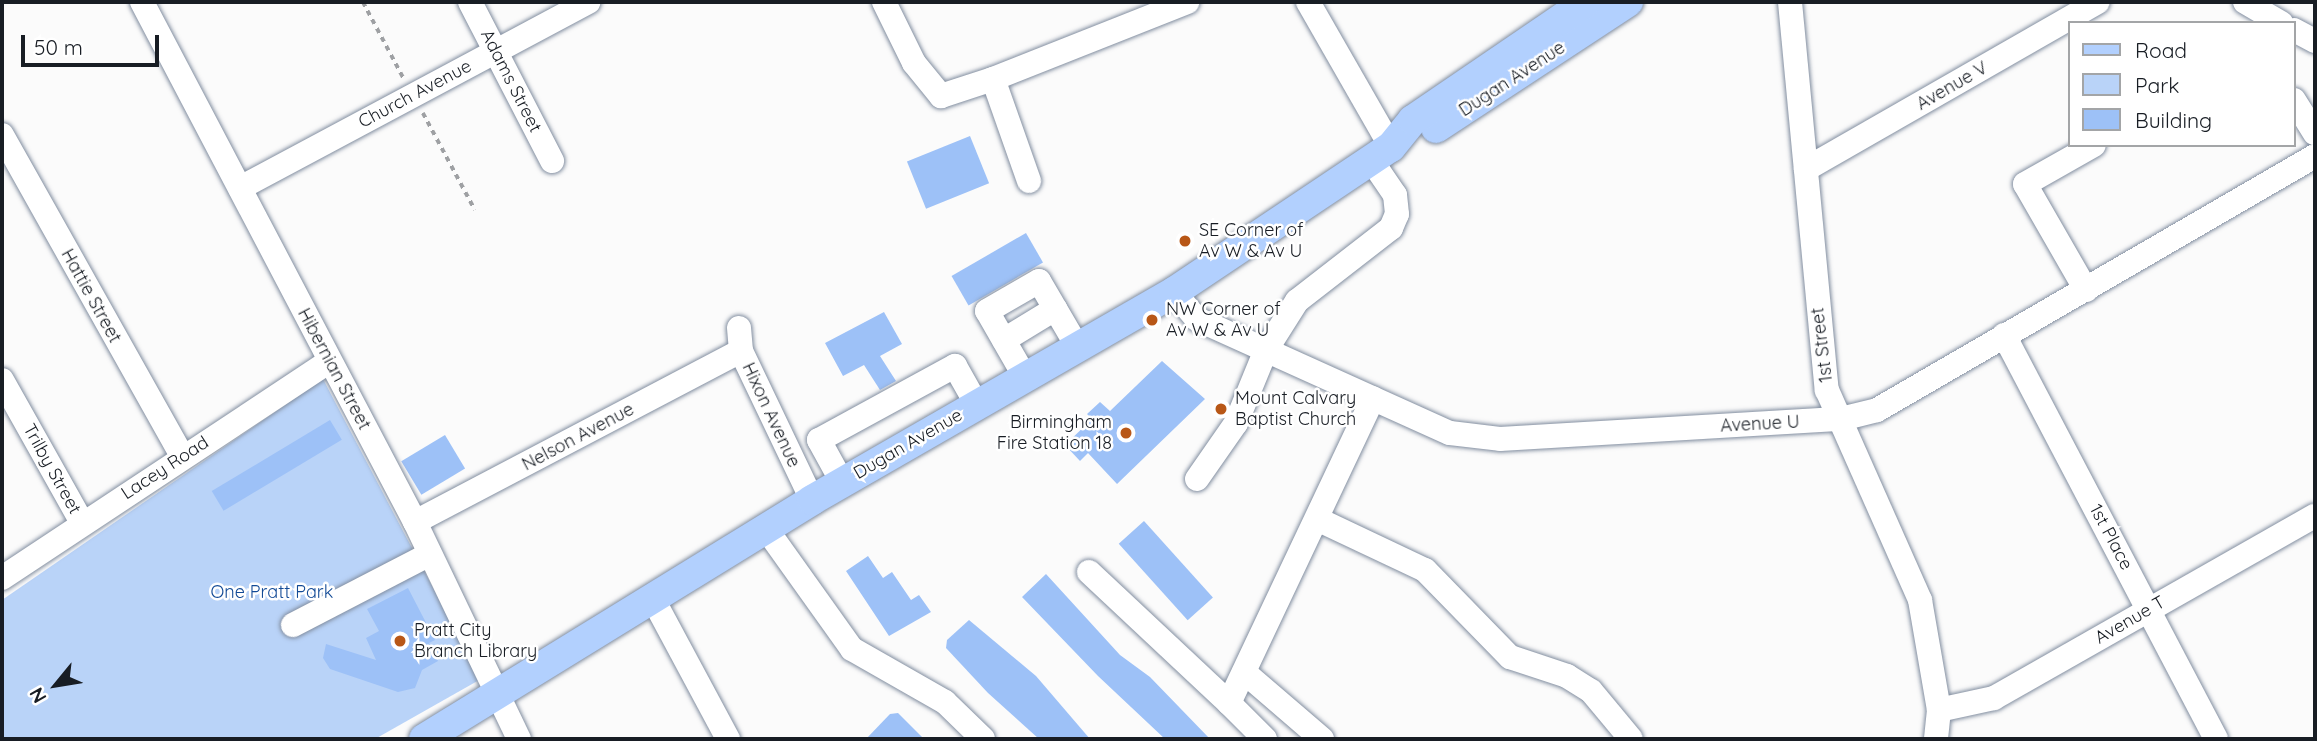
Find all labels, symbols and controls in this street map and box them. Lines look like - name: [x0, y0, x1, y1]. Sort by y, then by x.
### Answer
- scale bar: [24, 21, 163, 65]
- legend: [2068, 21, 2296, 147]
- street label: Adams Street: [476, 26, 546, 136]
- text: 50 m: [34, 34, 83, 60]
- street label: Dugan Avenue: [1455, 37, 1569, 121]
- text: Road: [2135, 37, 2187, 63]
- street label: Church Avenue: [355, 55, 475, 133]
- street label: Avenue V: [1913, 57, 1991, 115]
- text: Park: [2135, 72, 2179, 98]
- text: Building: [2135, 107, 2212, 133]
- place label: SE Corner of Av W & Av U: [1199, 220, 1304, 262]
- marker: SE Corner of Av W & Av U: [1177, 233, 1193, 249]
- street label: Hattie Street: [56, 245, 126, 347]
- place label: NW Corner of Av W & Av U: [1166, 299, 1281, 342]
- street label: Hibernian Street: [293, 305, 375, 433]
- street label: 1st Street: [1807, 306, 1837, 384]
- marker: NW Corner of Av W & Av U: [1144, 312, 1160, 328]
- street label: Hixon Avenue: [737, 359, 805, 471]
- place label: Mount Calvary Baptist Church: [1235, 388, 1356, 430]
- street label: Nelson Avenue: [518, 398, 638, 476]
- marker: Mount Calvary Baptist Church: [1213, 401, 1229, 417]
- street label: Dugan Avenue: [850, 404, 966, 484]
- street label: Avenue U: [1720, 411, 1800, 437]
- place label: Birmingham Fire Station 18: [997, 412, 1112, 454]
- street label: Trilby Street: [18, 420, 86, 518]
- marker: Birmingham Fire Station 18: [1118, 425, 1134, 441]
- street label: Lacey Road: [117, 432, 213, 504]
- street label: 1st Place: [2085, 500, 2137, 574]
- park label: One Pratt Park: [211, 581, 333, 603]
- street label: Avenue T: [2091, 591, 2169, 649]
- place label: Pratt City Branch Library: [414, 620, 537, 662]
- marker: Pratt City Branch Library: [392, 633, 408, 649]
- north arrow: [21, 650, 91, 720]
- text: N: [24, 683, 52, 708]

